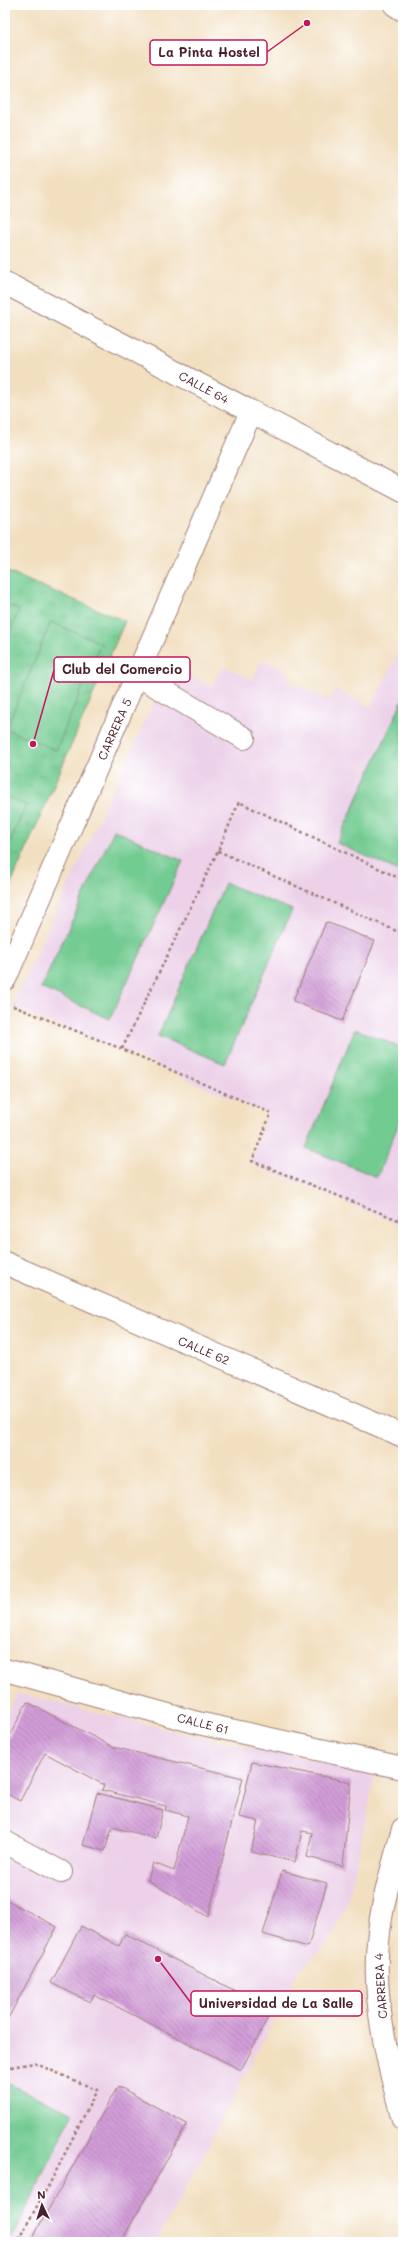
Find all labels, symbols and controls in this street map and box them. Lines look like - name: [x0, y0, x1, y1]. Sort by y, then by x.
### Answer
- callout: La Pinta Hostel: [150, 40, 267, 65]
- text: La Pinta Hostel: [158, 43, 260, 60]
- street label: CALLE 64: [176, 367, 232, 407]
- callout: Club del Comercio: [54, 657, 190, 682]
- text: Club del Comercio: [62, 660, 182, 677]
- street label: CARRERA 5: [93, 696, 135, 762]
- street label: CALLE 62: [176, 1332, 232, 1368]
- street label: CALLE 61: [175, 1709, 231, 1737]
- street label: CARRERA 4: [370, 1953, 390, 2019]
- callout: Universidad de La Salle: [191, 1991, 362, 2016]
- text: Universidad de La Salle: [199, 1994, 353, 2011]
- north arrow: [22, 2185, 62, 2225]
- text: N: [37, 2187, 46, 2202]

